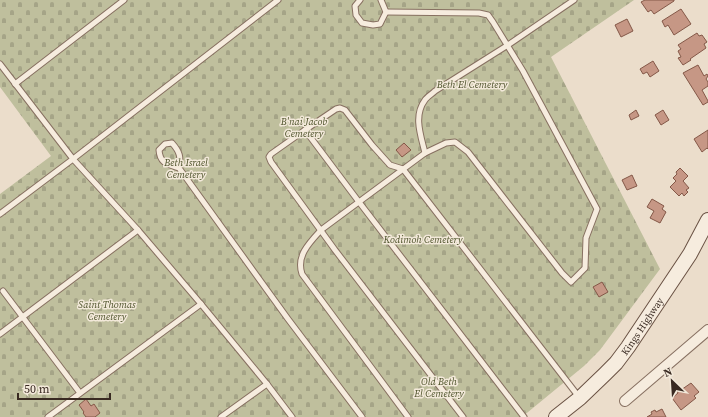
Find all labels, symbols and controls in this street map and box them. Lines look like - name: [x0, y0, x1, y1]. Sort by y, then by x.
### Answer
- park label: Beth El Cemetery: [436, 78, 508, 91]
- park label: B'nai Jacob Cemetery: [280, 115, 327, 140]
- park label: Beth Israel Cemetery: [163, 156, 208, 181]
- park label: Kodimoh Cemetery: [383, 233, 463, 246]
- street label: Kings Highway: [618, 294, 667, 358]
- park label: Saint Thomas Cemetery: [78, 298, 136, 323]
- north arrow: [652, 361, 692, 401]
- text: N: [661, 364, 675, 381]
- scale bar: [18, 375, 110, 401]
- park label: Old Beth El Cemetery: [413, 375, 464, 400]
- text: 50 m: [24, 381, 50, 397]

